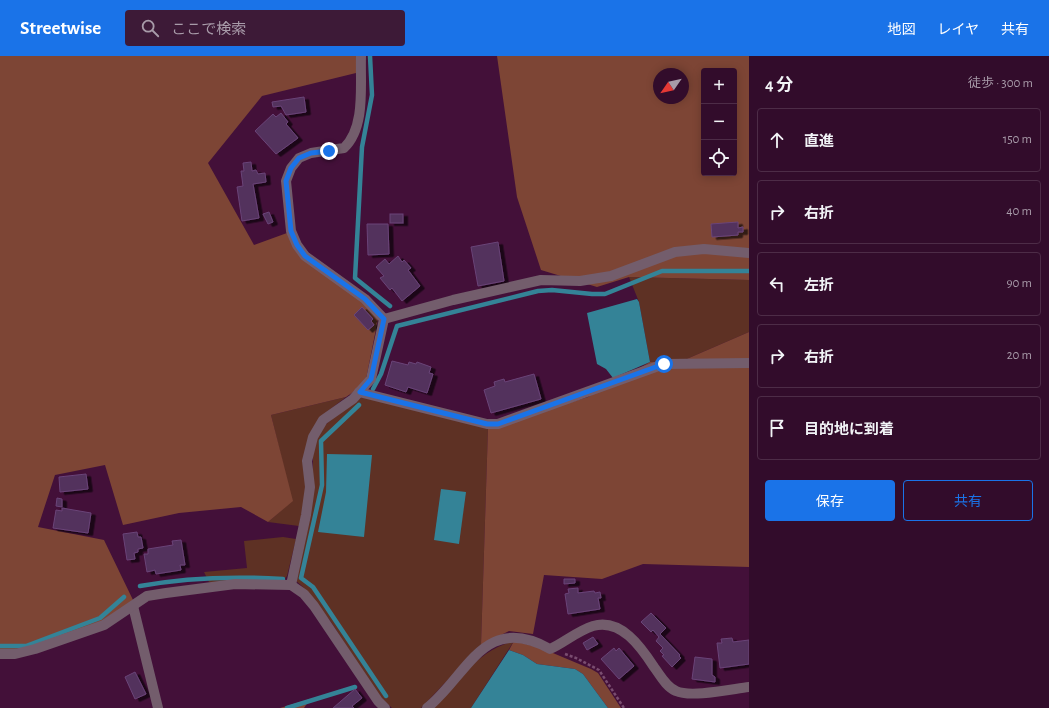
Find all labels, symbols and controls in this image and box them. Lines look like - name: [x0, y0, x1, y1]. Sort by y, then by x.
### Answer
- search box: [125, 10, 405, 46]
- icon: search: [139, 17, 161, 39]
- text: Streetwise: [20, 19, 101, 38]
- text: ここで検索: [171, 22, 246, 37]
- text: 地図: [887, 23, 915, 37]
- text: レイヤ: [937, 23, 979, 37]
- text: 共有: [1001, 23, 1029, 37]
- north arrow: [653, 68, 689, 104]
- map controls: [701, 68, 737, 176]
- button: +: [701, 68, 737, 104]
- text: 4 分: [765, 76, 793, 93]
- text: 徒歩 · 300 m: [968, 77, 1033, 90]
- button: −: [701, 104, 737, 140]
- icon: ahead: [766, 129, 788, 151]
- text: 150 m: [1003, 133, 1032, 146]
- text: 直進: [804, 134, 834, 149]
- button: locate: [701, 140, 737, 176]
- route end: [320, 142, 338, 160]
- icon: right: [766, 201, 788, 223]
- text: 40 m: [1006, 205, 1032, 218]
- text: 右折: [804, 206, 834, 221]
- icon: left: [766, 273, 788, 295]
- text: 90 m: [1006, 277, 1032, 290]
- text: 左折: [804, 278, 834, 293]
- icon: right: [766, 345, 788, 367]
- text: 20 m: [1007, 349, 1032, 362]
- text: 右折: [804, 350, 834, 365]
- route start: [655, 355, 673, 373]
- icon: arrive: [766, 417, 788, 439]
- text: 目的地に到着: [804, 422, 894, 437]
- button: 保存: [765, 480, 895, 521]
- button: 共有: [903, 480, 1033, 521]

